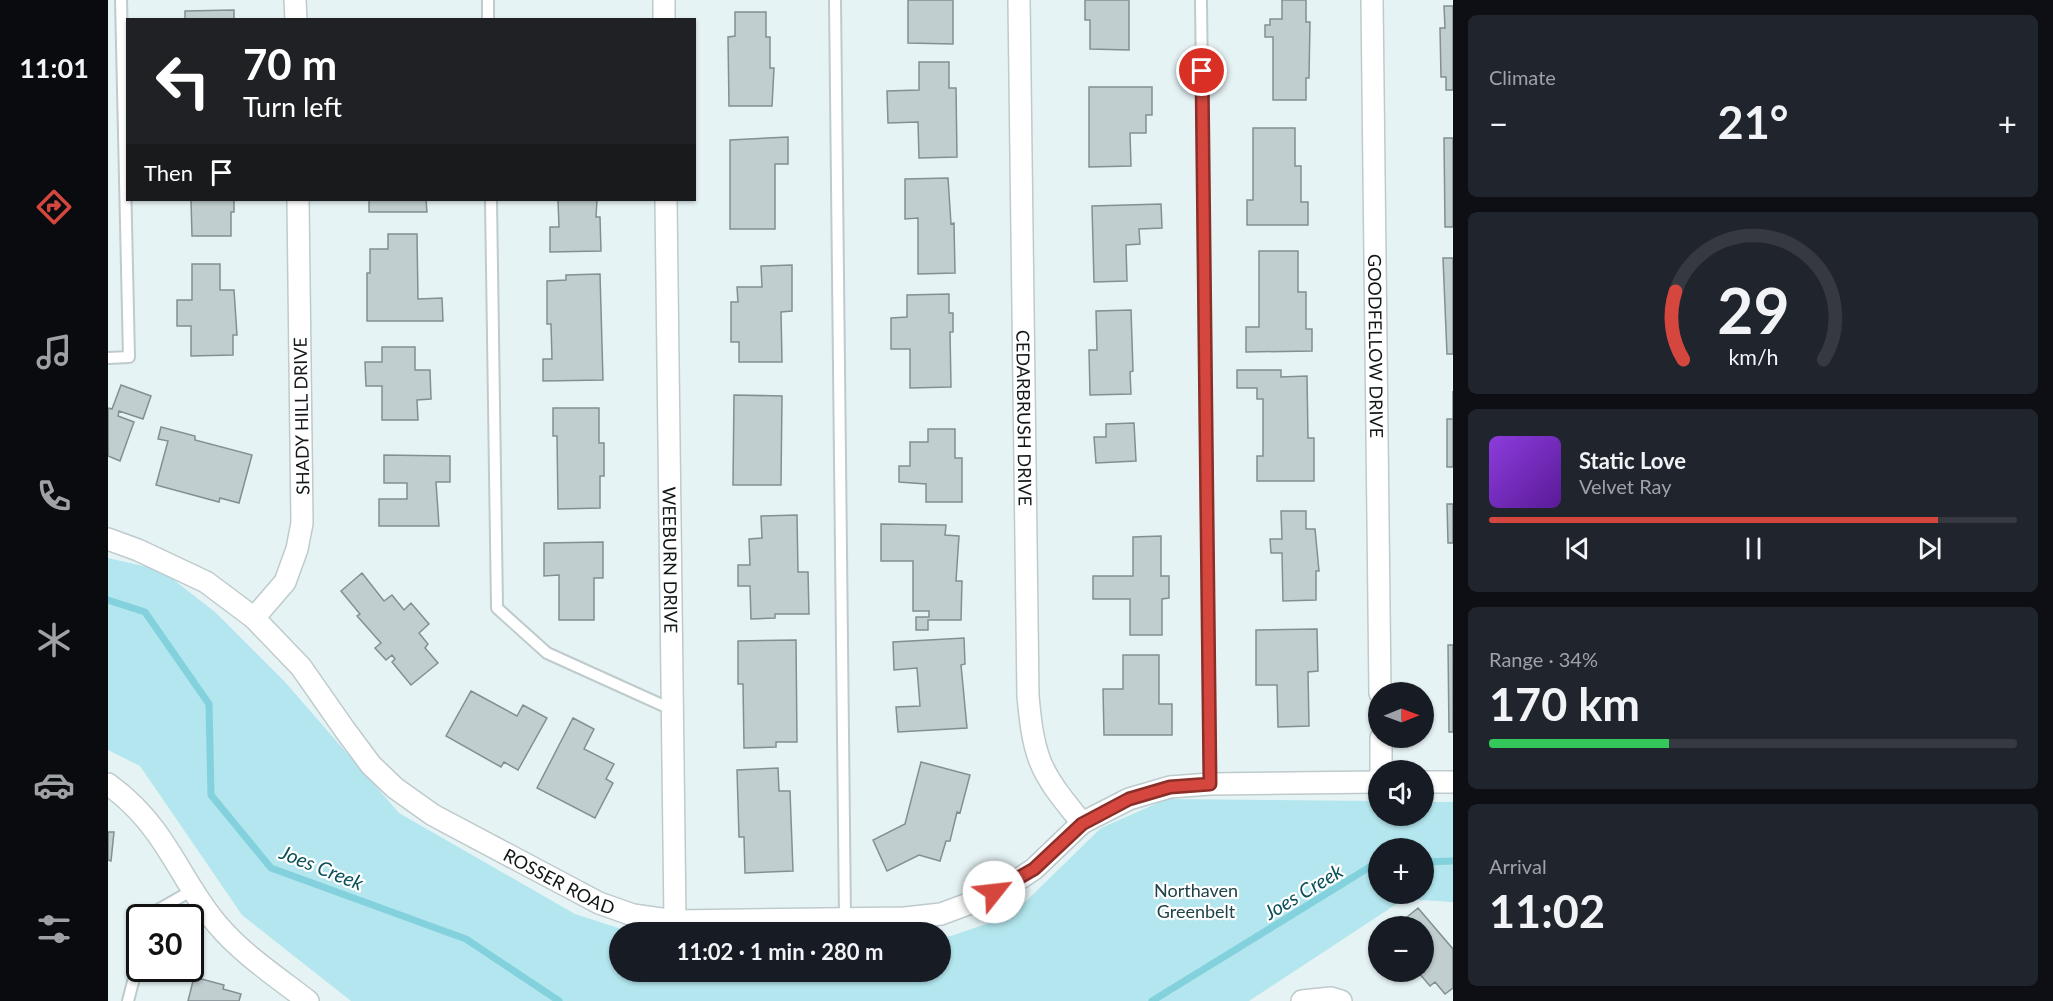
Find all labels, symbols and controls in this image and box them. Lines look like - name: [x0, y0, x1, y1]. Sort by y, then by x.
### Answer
- text: 70 m: [243, 39, 337, 89]
- icon: left: [144, 42, 222, 120]
- pin: [1176, 45, 1227, 96]
- text: 11:01: [19, 51, 89, 84]
- icon: arrive: [1185, 54, 1218, 87]
- text: Climate: [1489, 65, 1556, 89]
- text: Turn left: [243, 90, 342, 123]
- text: 21°: [1718, 95, 1788, 149]
- text: −: [1489, 103, 1508, 143]
- text: +: [1998, 103, 2017, 143]
- icon: arrive: [205, 156, 238, 189]
- text: Then: [144, 159, 193, 186]
- icon: directions: [33, 186, 75, 228]
- street label: GOODFELLOW DRIVE: [1364, 254, 1388, 438]
- text: 29: [1717, 272, 1789, 347]
- street label: CEDARBRUSH DRIVE: [1012, 330, 1037, 506]
- icon: music: [33, 331, 75, 373]
- street label: SHADY HILL DRIVE: [289, 337, 313, 495]
- text: km/h: [1728, 345, 1778, 371]
- text: Static Love: [1579, 447, 1686, 474]
- text: Velvet Ray: [1579, 474, 1672, 498]
- icon: phone: [33, 475, 75, 517]
- street label: WEEBURN DRIVE: [659, 487, 682, 633]
- icon: previous: [1561, 532, 1594, 565]
- icon: pause: [1737, 532, 1770, 565]
- icon: next: [1913, 532, 1946, 565]
- icon: climate: [33, 619, 75, 661]
- text: Range · 34%: [1489, 647, 1598, 671]
- text: 170 km: [1489, 677, 1640, 731]
- north arrow: [1368, 682, 1434, 748]
- map controls: [1368, 682, 1434, 982]
- button: sound: [1368, 760, 1434, 826]
- icon: car: [33, 764, 75, 806]
- button: +: [1368, 838, 1434, 904]
- water label: Joes Creek: [276, 839, 368, 895]
- street label: ROSSER ROAD: [500, 843, 618, 919]
- text: Arrival: [1489, 854, 1547, 878]
- water label: Joes Creek: [1258, 858, 1347, 924]
- position arrow: [962, 860, 1026, 924]
- park label: Northaven Greenbelt: [1154, 879, 1238, 922]
- text: 11:02: [1489, 884, 1605, 938]
- speed limit sign: 30: [126, 904, 204, 982]
- icon: filters: [33, 908, 75, 950]
- button: −: [1368, 916, 1434, 982]
- text: 11:02 · 1 min · 280 m: [677, 938, 883, 965]

